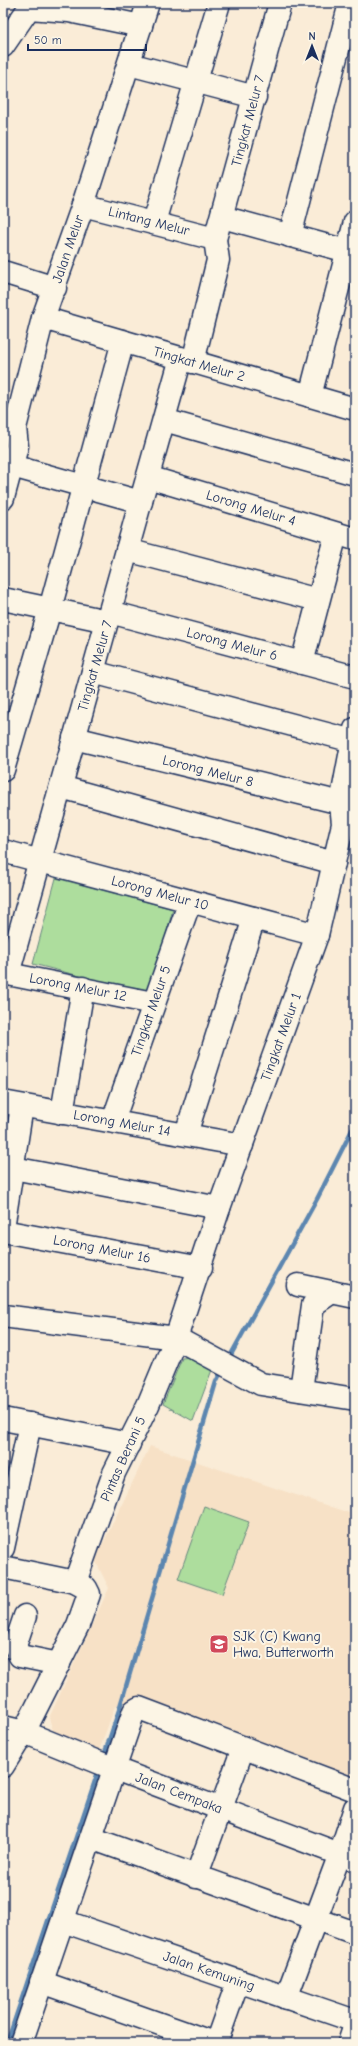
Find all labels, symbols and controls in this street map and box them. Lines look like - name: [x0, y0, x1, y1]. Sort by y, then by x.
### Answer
- scale bar: [28, 26, 146, 52]
- north arrow: [292, 26, 332, 66]
- text: N: [308, 30, 316, 43]
- text: 50 m: [34, 33, 62, 47]
- street label: Tingkat Melur 7: [228, 73, 268, 169]
- street label: Lintang Melur: [107, 203, 192, 239]
- street label: Jalan Melur: [48, 212, 88, 285]
- street label: Tingkat Melur 2: [151, 343, 247, 385]
- street label: Lorong Melur 4: [204, 486, 298, 530]
- street label: Tingkat Melur 7: [74, 618, 116, 713]
- street label: Lorong Melur 6: [185, 624, 279, 664]
- street label: Lorong Melur 8: [161, 751, 255, 791]
- street label: Lorong Melur 10: [109, 872, 211, 914]
- street label: Tingkat Melur 5: [128, 963, 174, 1059]
- street label: Lorong Melur 12: [28, 969, 128, 1005]
- street label: Tingkat Melur 1: [257, 990, 305, 1084]
- street label: Lorong Melur 14: [72, 1106, 172, 1140]
- street label: Lorong Melur 16: [52, 1231, 152, 1267]
- street label: Pintas Berani 5: [97, 1414, 149, 1504]
- place label: SJK (C) Kwang Hwa, Butterworth: [233, 1628, 334, 1661]
- school or university icon: SJK (C) Kwang Hwa, Butterworth: [208, 1633, 230, 1655]
- street label: Jalan Cempaka: [133, 1769, 225, 1817]
- street label: Jalan Kemuning: [161, 1947, 257, 1995]

